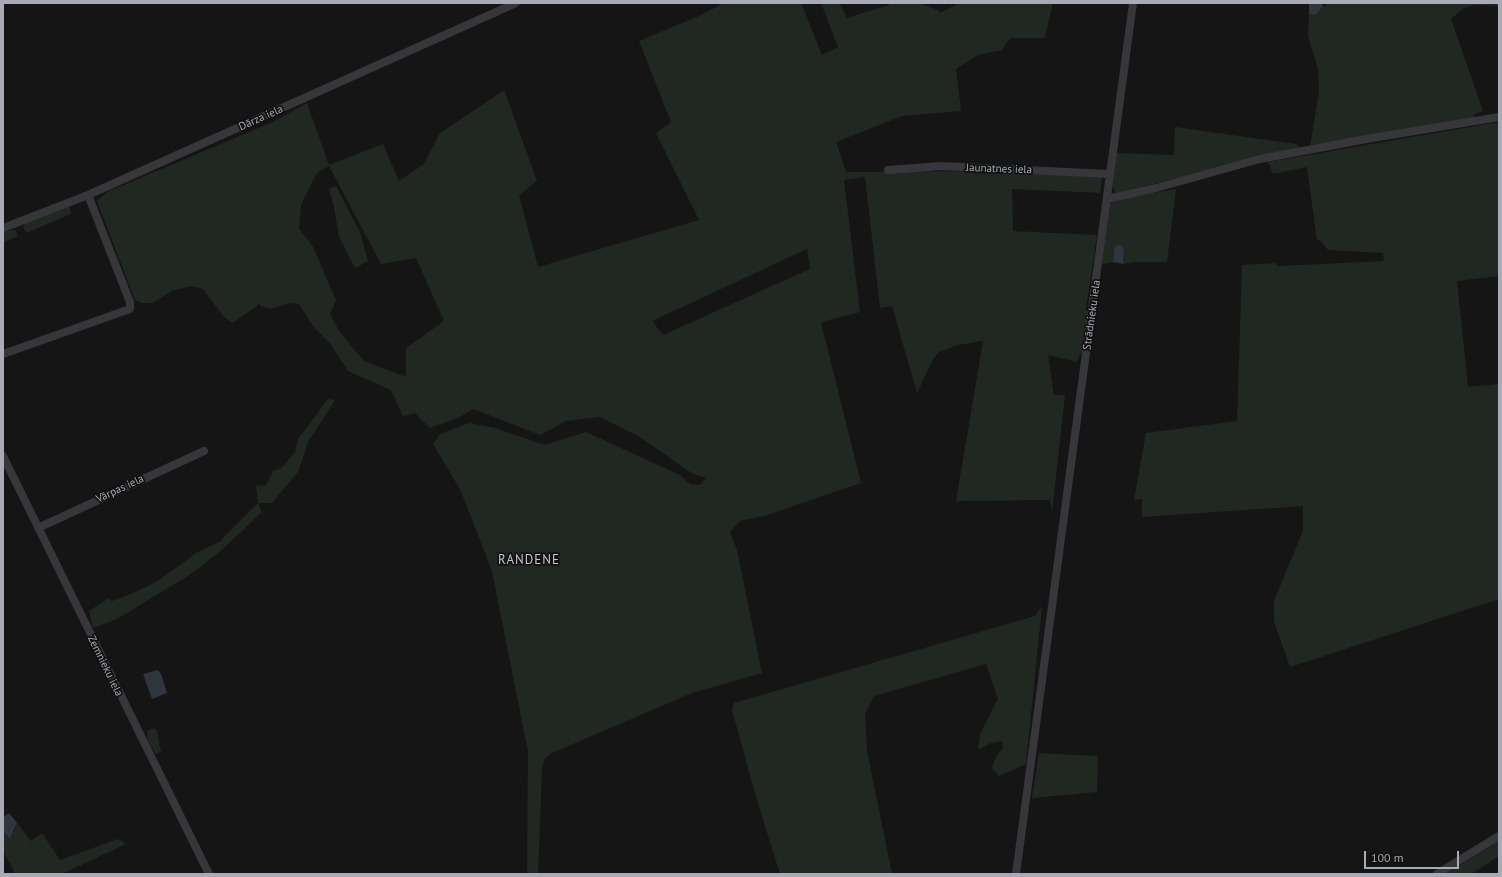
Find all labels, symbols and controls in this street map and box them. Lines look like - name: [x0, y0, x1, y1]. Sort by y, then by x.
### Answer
- street label: Dārza iela: [237, 102, 285, 134]
- street label: Jaunatnes iela: [966, 161, 1032, 177]
- street label: Strādnieku iela: [1081, 279, 1103, 351]
- street label: Vārpas iela: [94, 472, 146, 506]
- district label: RANDENE: [498, 552, 560, 568]
- street label: Zemnieku iela: [85, 634, 125, 698]
- scale bar: [1366, 843, 1461, 869]
- text: 100 m: [1371, 850, 1404, 865]

